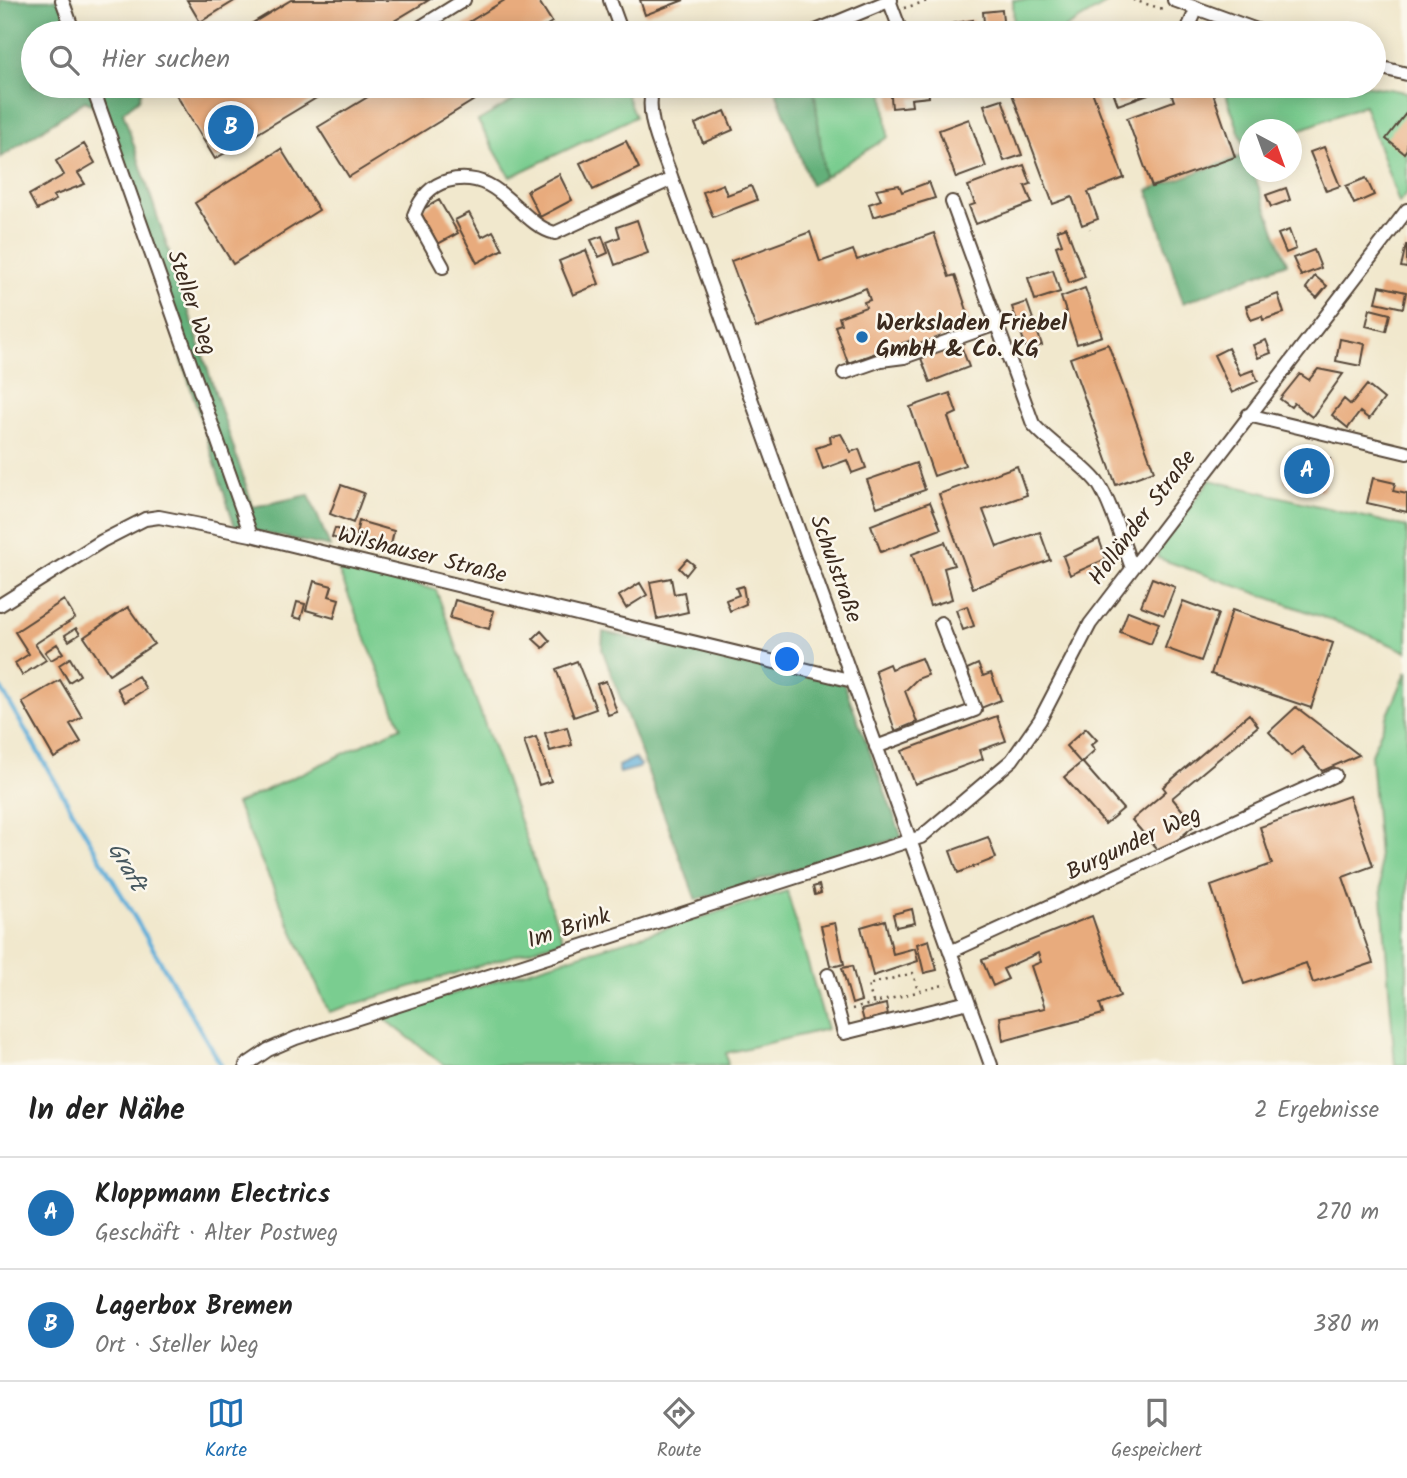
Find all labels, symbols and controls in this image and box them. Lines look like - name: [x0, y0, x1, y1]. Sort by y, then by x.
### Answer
- search box: [21, 21, 1386, 98]
- text: Hier suchen: [101, 39, 230, 81]
- icon: search: [45, 41, 83, 79]
- pin: B: [208, 102, 254, 154]
- north arrow: [1239, 119, 1302, 182]
- street label: Steller Weg: [156, 246, 226, 360]
- place label: Werksladen Friebel GmbH & Co. KG: [876, 306, 1068, 368]
- marker: Werksladen Friebel GmbH & Co. KG: [854, 329, 870, 345]
- street label: Holländer Straße: [1080, 442, 1206, 594]
- pin: A: [1284, 445, 1330, 497]
- street label: Schulstraße: [799, 510, 871, 628]
- street label: Wilshauser Straße: [334, 518, 510, 594]
- your location: [770, 642, 804, 676]
- street label: Burgunder Weg: [1060, 797, 1208, 891]
- water label: Graft: [96, 835, 158, 903]
- street label: Im Brink: [523, 899, 615, 959]
- text: In der Nähe: [28, 1087, 185, 1135]
- text: 2 Ergebnisse: [1254, 1093, 1379, 1129]
- text: Kloppmann Electrics: [95, 1174, 330, 1216]
- text: A: [44, 1195, 58, 1231]
- text: 270 m: [1316, 1195, 1379, 1231]
- text: Geschäft · Alter Postweg: [95, 1216, 338, 1252]
- text: Lagerbox Bremen: [95, 1286, 293, 1328]
- text: B: [44, 1307, 58, 1343]
- text: 380 m: [1313, 1307, 1379, 1343]
- text: Ort · Steller Weg: [95, 1328, 259, 1364]
- tab: Karte: [205, 1394, 247, 1466]
- tab: Route: [657, 1394, 701, 1466]
- tab: Gespeichert: [1111, 1394, 1202, 1466]

